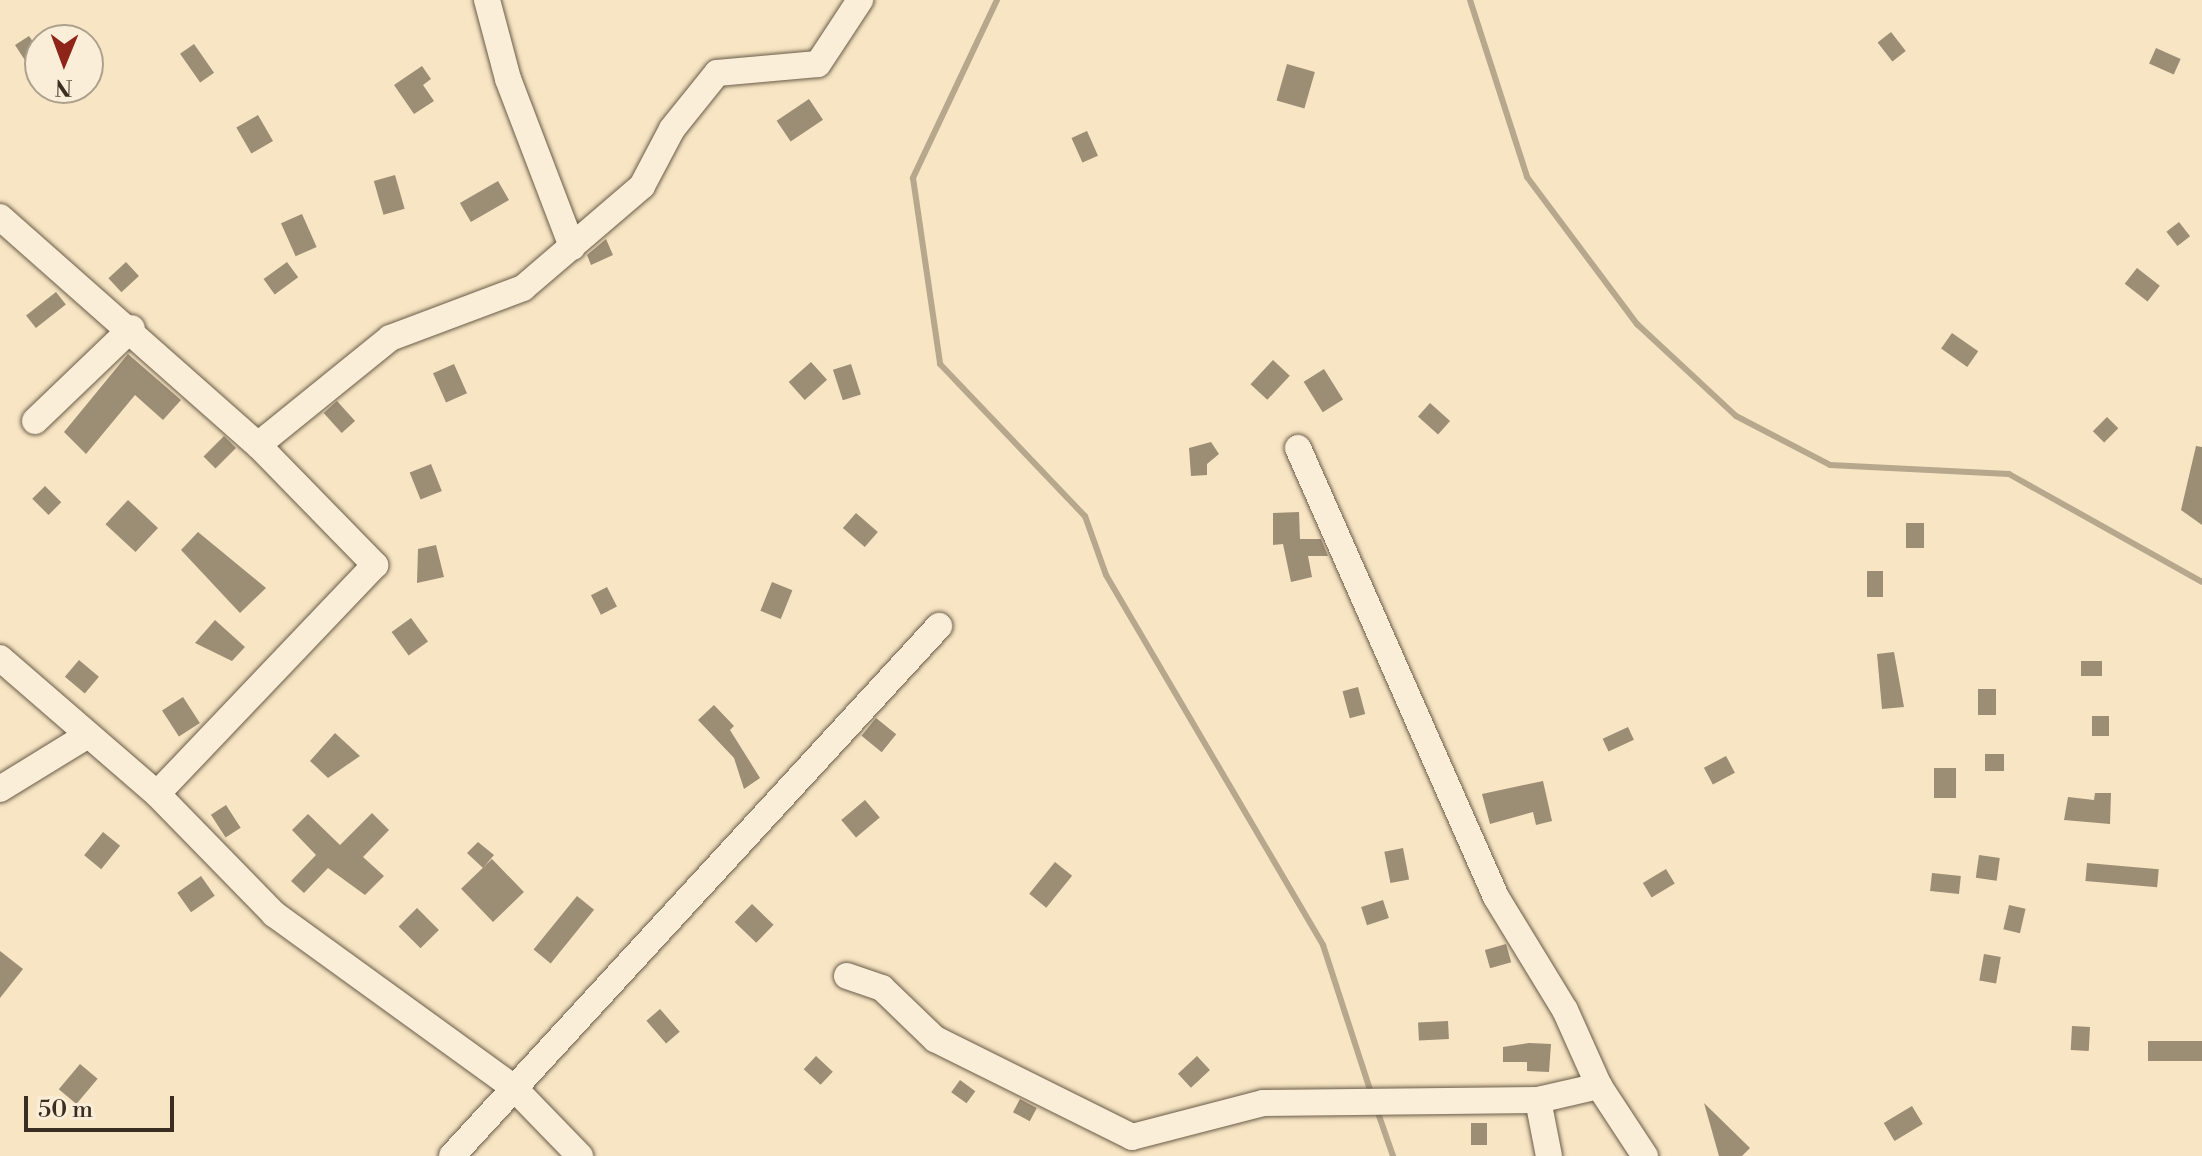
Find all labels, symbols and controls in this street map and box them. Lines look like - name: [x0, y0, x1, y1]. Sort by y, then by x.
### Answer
- north arrow: [24, 24, 104, 104]
- text: N: [55, 73, 73, 100]
- scale bar: [28, 1080, 178, 1130]
- text: 50 m: [38, 1095, 93, 1125]

